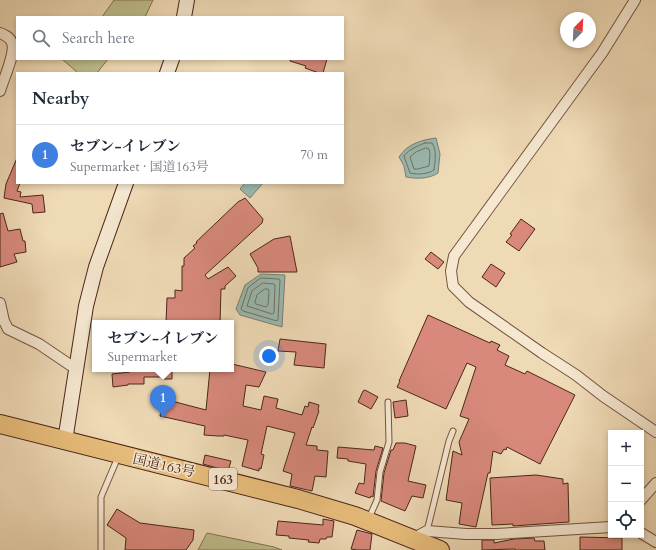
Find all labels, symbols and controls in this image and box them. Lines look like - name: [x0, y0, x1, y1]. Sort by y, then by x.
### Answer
- north arrow: [560, 12, 596, 48]
- search box: [16, 16, 344, 60]
- icon: search: [30, 27, 52, 49]
- text: Search here: [62, 28, 135, 48]
- text: Nearby: [32, 87, 89, 110]
- text: セブン-イレブン: [70, 136, 181, 156]
- text: 1: [42, 146, 48, 164]
- text: 70 m: [300, 146, 328, 164]
- text: Supermarket · 国道163号: [70, 158, 209, 176]
- popup: [92, 320, 234, 372]
- text: セブン-イレブン: [108, 328, 218, 348]
- your location: [259, 346, 279, 366]
- text: Supermarket: [108, 348, 177, 366]
- pin: 1: [150, 385, 176, 418]
- map controls: [608, 430, 644, 538]
- button: +: [608, 430, 644, 466]
- street label: 国道163号: [131, 449, 197, 482]
- button: −: [608, 466, 644, 502]
- road number: 163: [209, 468, 237, 490]
- button: locate: [608, 502, 644, 538]

